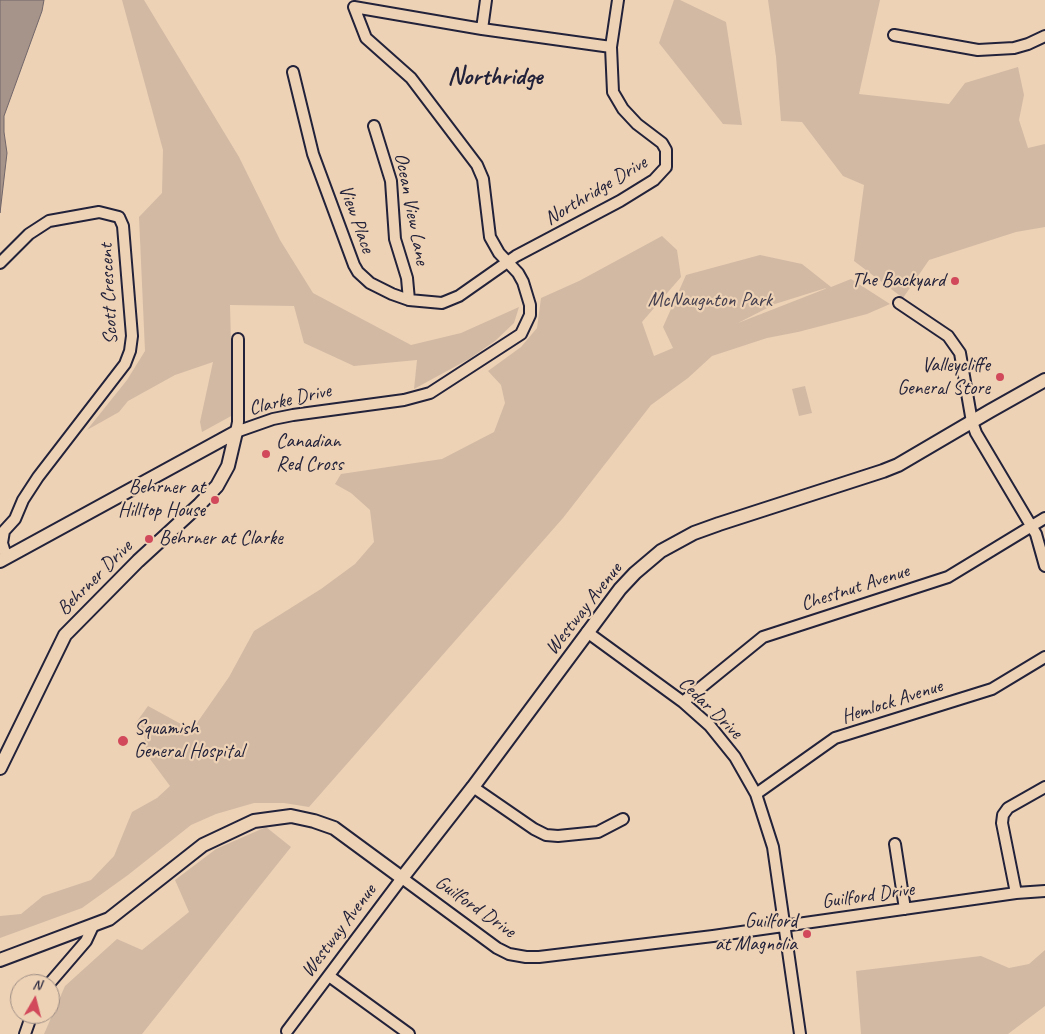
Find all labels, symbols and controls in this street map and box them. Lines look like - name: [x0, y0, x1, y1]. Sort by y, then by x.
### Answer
- district label: Northridge: [448, 62, 542, 92]
- street label: Ocean View Lane: [388, 151, 434, 267]
- street label: Northridge Drive: [540, 151, 652, 231]
- street label: View Place: [333, 182, 379, 256]
- street label: Scott Crescent: [94, 243, 124, 345]
- place label: The Backyard: [851, 269, 945, 293]
- marker: The Backyard: [949, 275, 961, 287]
- park label: McNaugnton Park: [648, 289, 772, 313]
- place label: Valleycliffe General Store: [897, 354, 990, 401]
- marker: Valleycliffe General Store: [994, 371, 1006, 383]
- street label: Clarke Drive: [247, 379, 333, 421]
- place label: Canadian Red Cross: [276, 430, 343, 477]
- marker: Canadian Red Cross: [260, 448, 272, 460]
- place label: Behrner at Hilltop House: [118, 476, 205, 523]
- marker: Behrner at Hilltop House: [209, 494, 221, 506]
- place label: Behrner at Clarke: [159, 527, 283, 551]
- marker: Behrner at Clarke: [143, 533, 155, 545]
- street label: Behrner Drive: [52, 535, 138, 621]
- street label: Westway Avenue: [541, 558, 627, 660]
- street label: Chestnut Avenue: [798, 559, 912, 617]
- street label: Cedar Drive: [673, 672, 747, 744]
- street label: Hemlock Avenue: [838, 674, 946, 730]
- place label: Squamish General Hospital: [134, 717, 244, 764]
- marker: Squamish General Hospital: [116, 734, 130, 748]
- street label: Guilford Drive: [430, 871, 520, 943]
- street label: Guilford Drive: [820, 878, 916, 914]
- street label: Westway Avenue: [296, 880, 382, 982]
- place label: Guilford at Magnolia: [715, 910, 797, 957]
- marker: Guilford at Magnolia: [801, 928, 813, 940]
- north arrow: [10, 974, 60, 1024]
- text: N: [32, 976, 42, 994]

